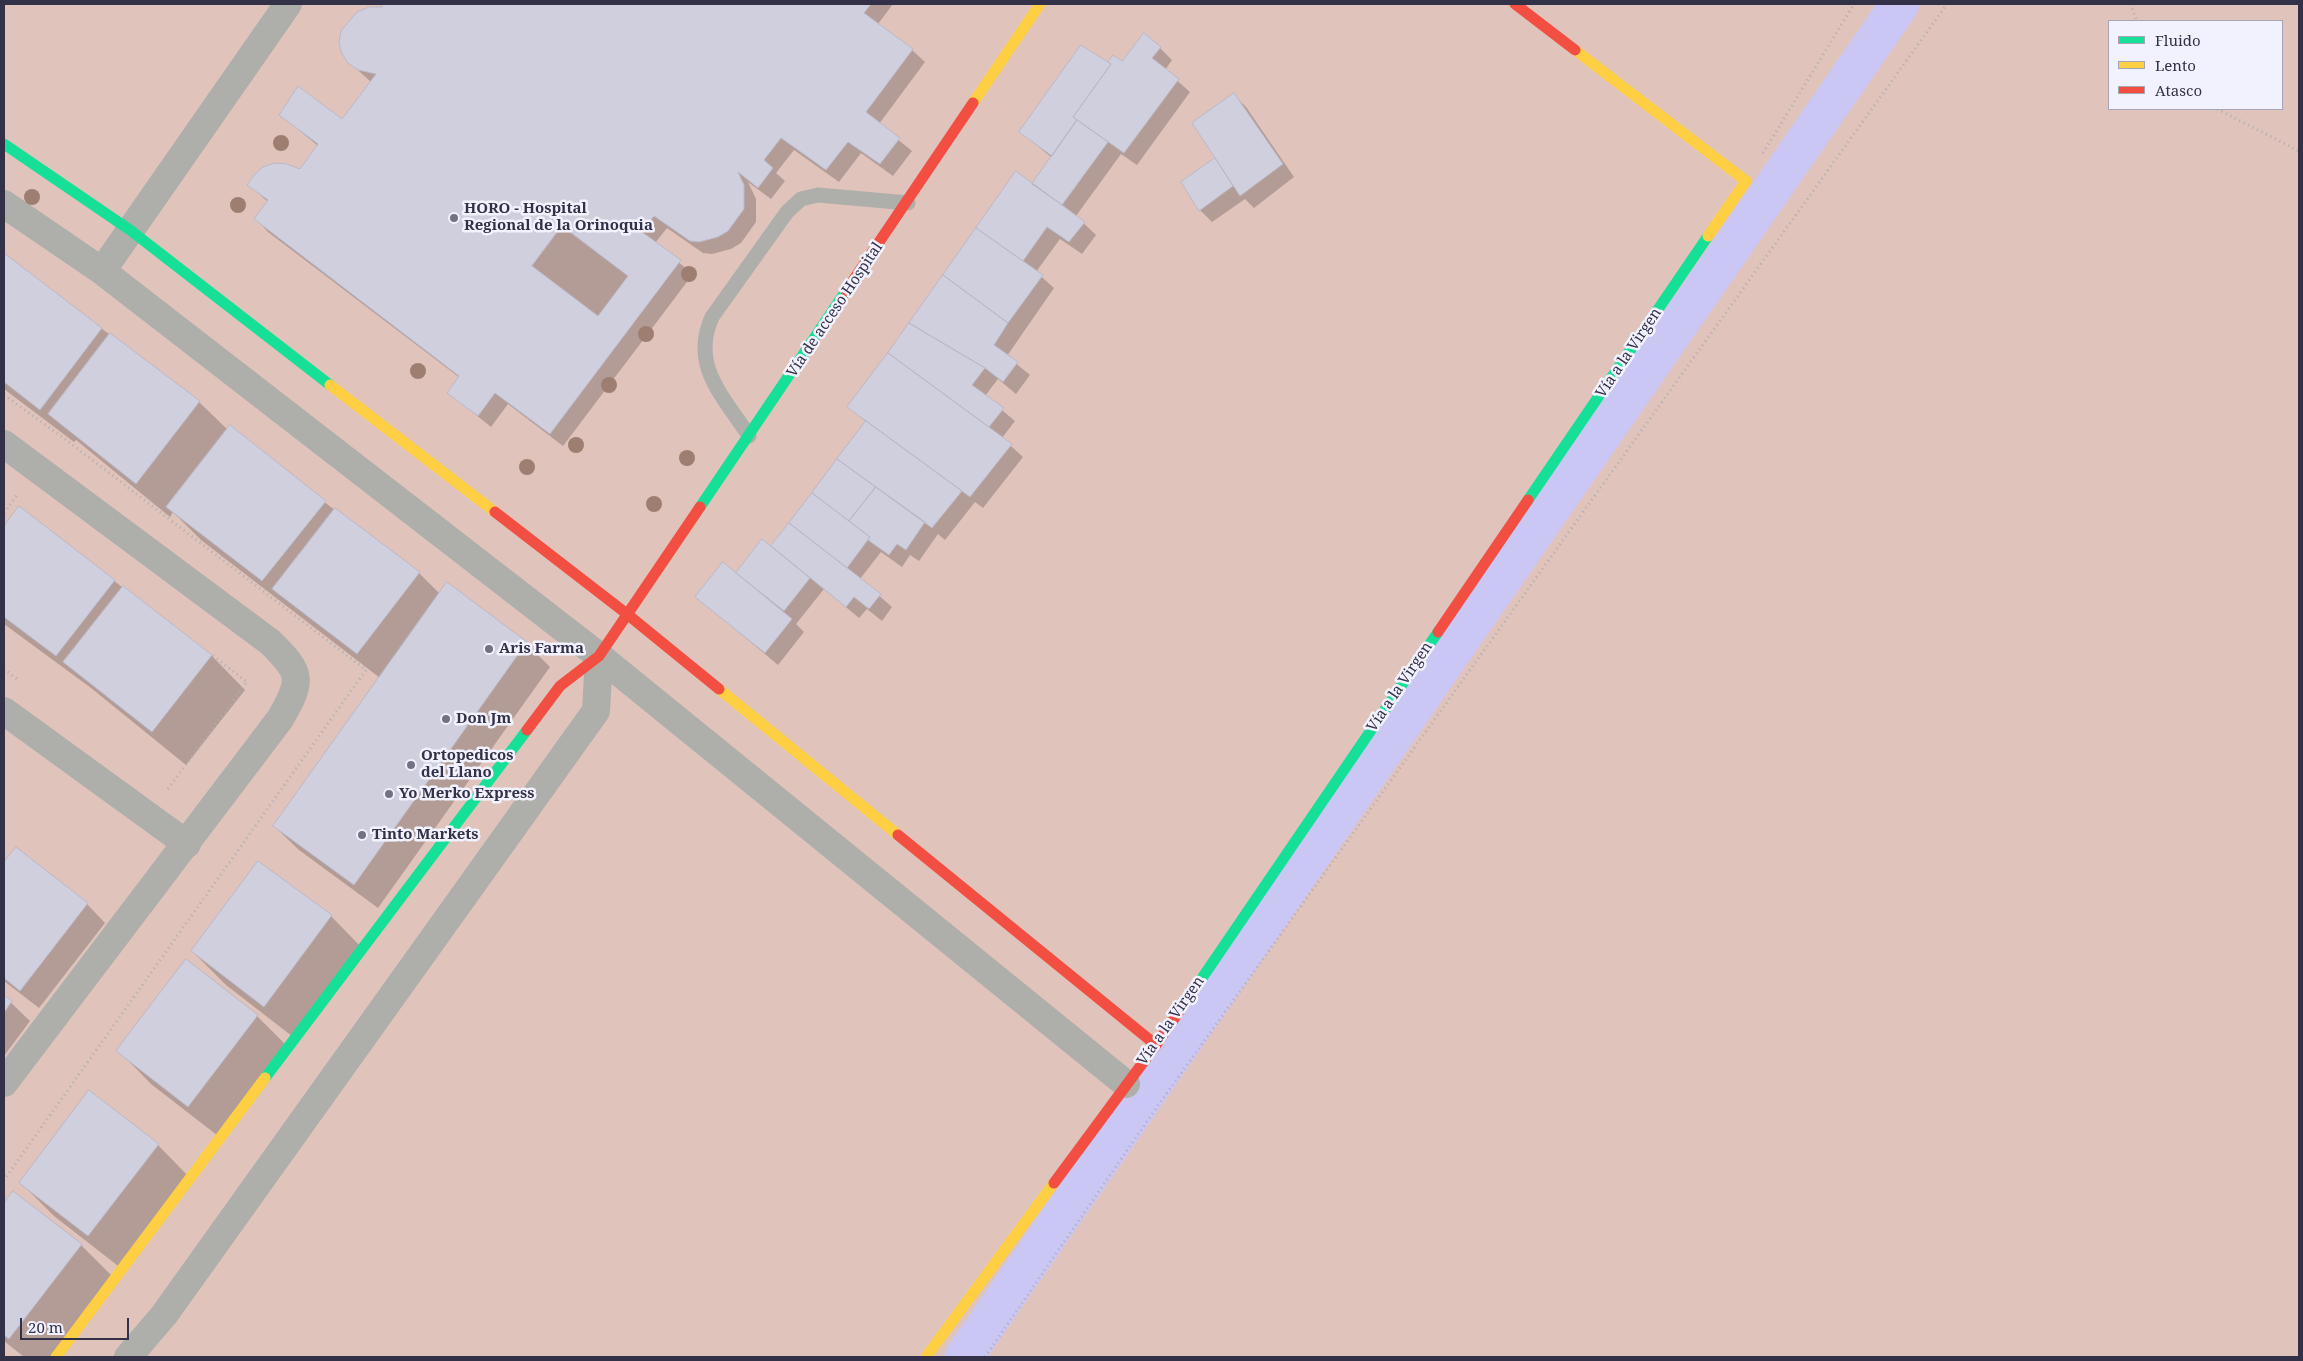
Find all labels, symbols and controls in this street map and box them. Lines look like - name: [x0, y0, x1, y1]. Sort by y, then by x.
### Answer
- legend: [2108, 20, 2283, 110]
- text: Fluido: [2155, 30, 2201, 50]
- text: Lento: [2155, 55, 2196, 75]
- text: Atasco: [2155, 80, 2202, 100]
- place label: HORO - Hospital Regional de la Orinoquia: [464, 200, 653, 235]
- marker: HORO - Hospital Regional de la Orinoquia: [448, 212, 460, 224]
- street label: Vía de acceso Hospital: [783, 239, 887, 381]
- street label: Vía a la Virgen: [1592, 305, 1666, 401]
- street label: Vía a la Virgen: [1363, 639, 1437, 735]
- place label: Aris Farma: [499, 640, 584, 658]
- marker: Aris Farma: [483, 643, 495, 655]
- place label: Don Jm: [456, 710, 511, 728]
- marker: Don Jm: [440, 713, 452, 725]
- place label: Ortopedicos del Llano: [421, 747, 514, 782]
- marker: Ortopedicos del Llano: [405, 759, 417, 771]
- place label: Yo Merko Express: [399, 785, 535, 803]
- marker: Yo Merko Express: [383, 788, 395, 800]
- place label: Tinto Markets: [372, 826, 479, 844]
- marker: Tinto Markets: [356, 829, 368, 841]
- street label: Vía a la Virgen: [1134, 973, 1208, 1069]
- scale bar: [22, 1308, 131, 1340]
- text: 20 m: [28, 1317, 63, 1337]

